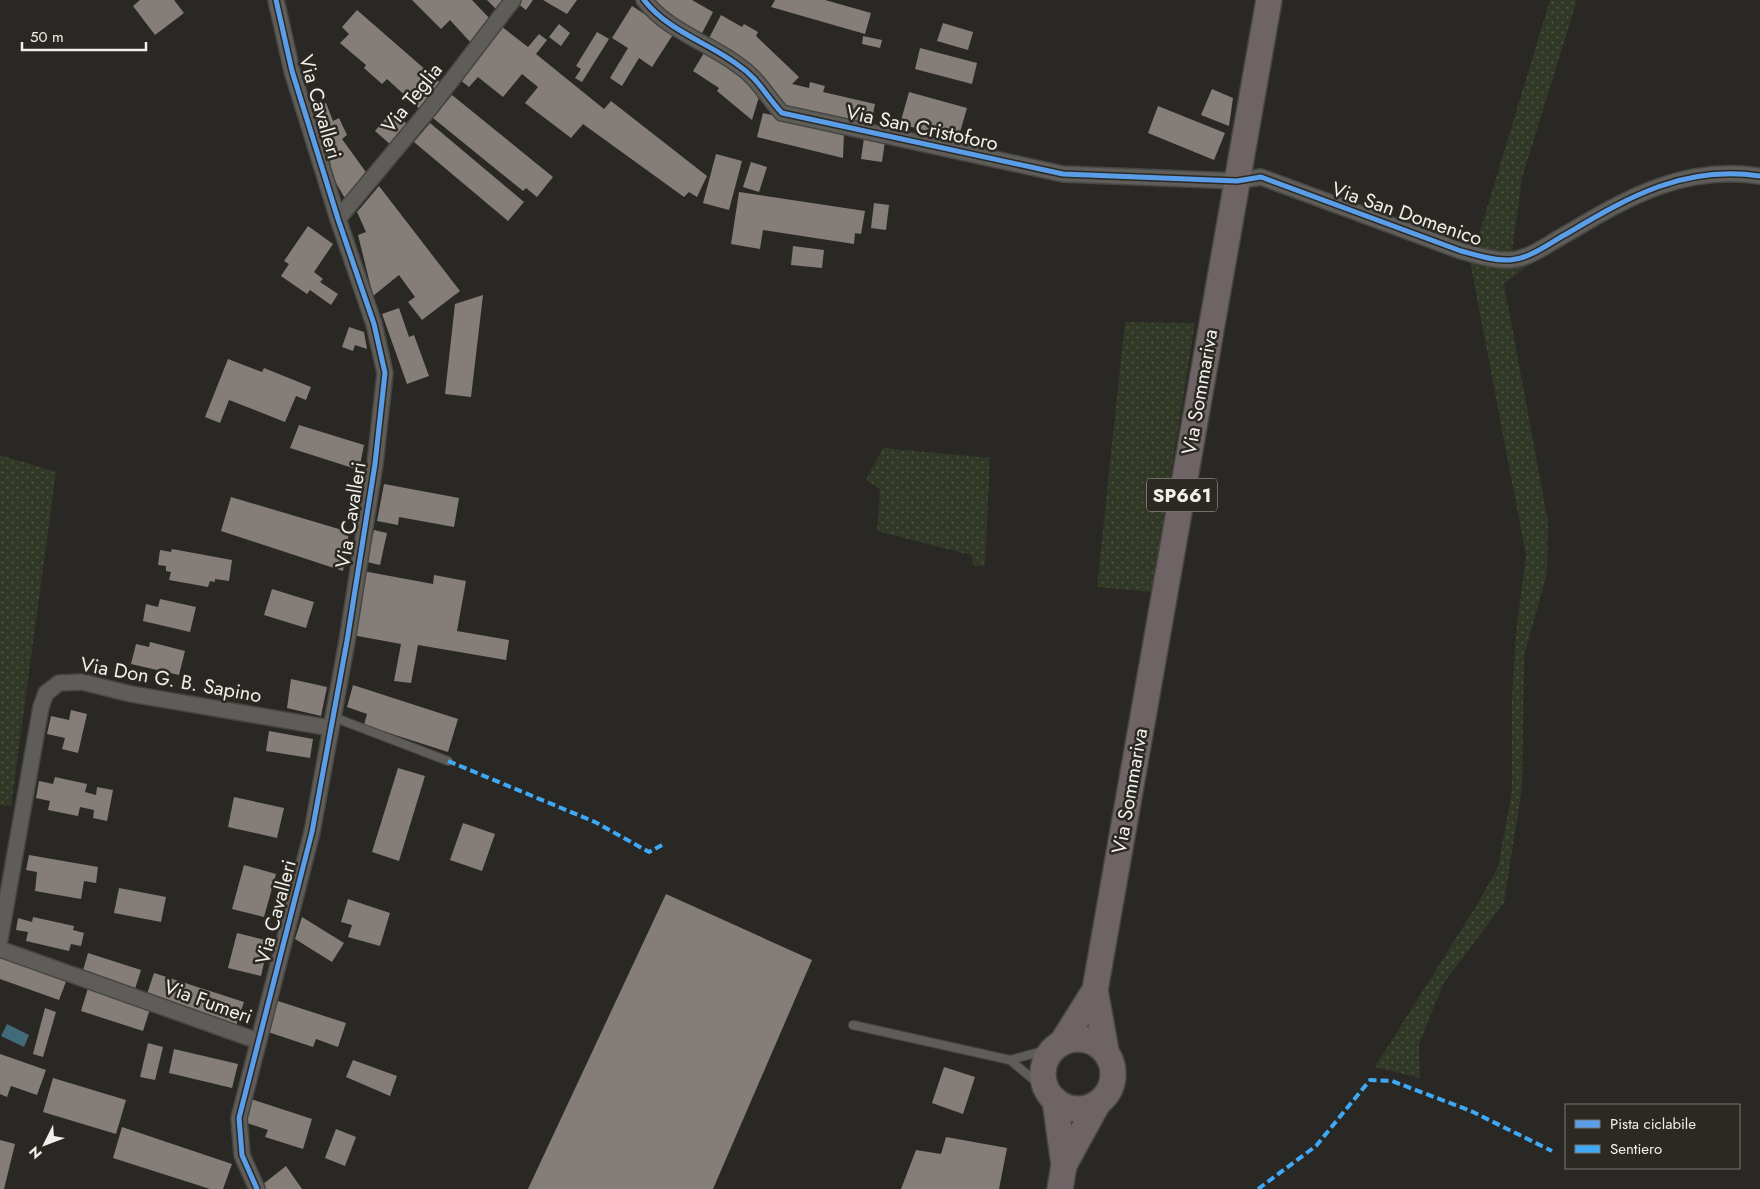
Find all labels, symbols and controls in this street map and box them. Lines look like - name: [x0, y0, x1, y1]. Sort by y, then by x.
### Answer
- scale bar: [22, 20, 146, 52]
- text: 50 m: [30, 26, 64, 48]
- street label: Via Cavalleri: [291, 51, 349, 163]
- street label: Via Teglia: [375, 57, 449, 139]
- street label: Via San Cristoforo: [843, 98, 1001, 158]
- street label: Via San Domenico: [1328, 175, 1486, 253]
- street label: Via Sommariva: [1175, 327, 1225, 457]
- street label: Via Cavalleri: [328, 460, 374, 570]
- road number: SP661: [1147, 478, 1217, 512]
- street label: Via Don G. B. Sapino: [78, 650, 264, 710]
- street label: Via Sommariva: [1105, 726, 1155, 856]
- street label: Via Cavalleri: [248, 856, 304, 968]
- street label: Via Fumeri: [160, 973, 256, 1031]
- legend: [1565, 1104, 1740, 1169]
- text: Pista ciclabile: [1610, 1113, 1696, 1135]
- north arrow: [20, 1119, 70, 1169]
- text: Sentiero: [1610, 1138, 1662, 1160]
- text: N: [24, 1142, 46, 1164]

